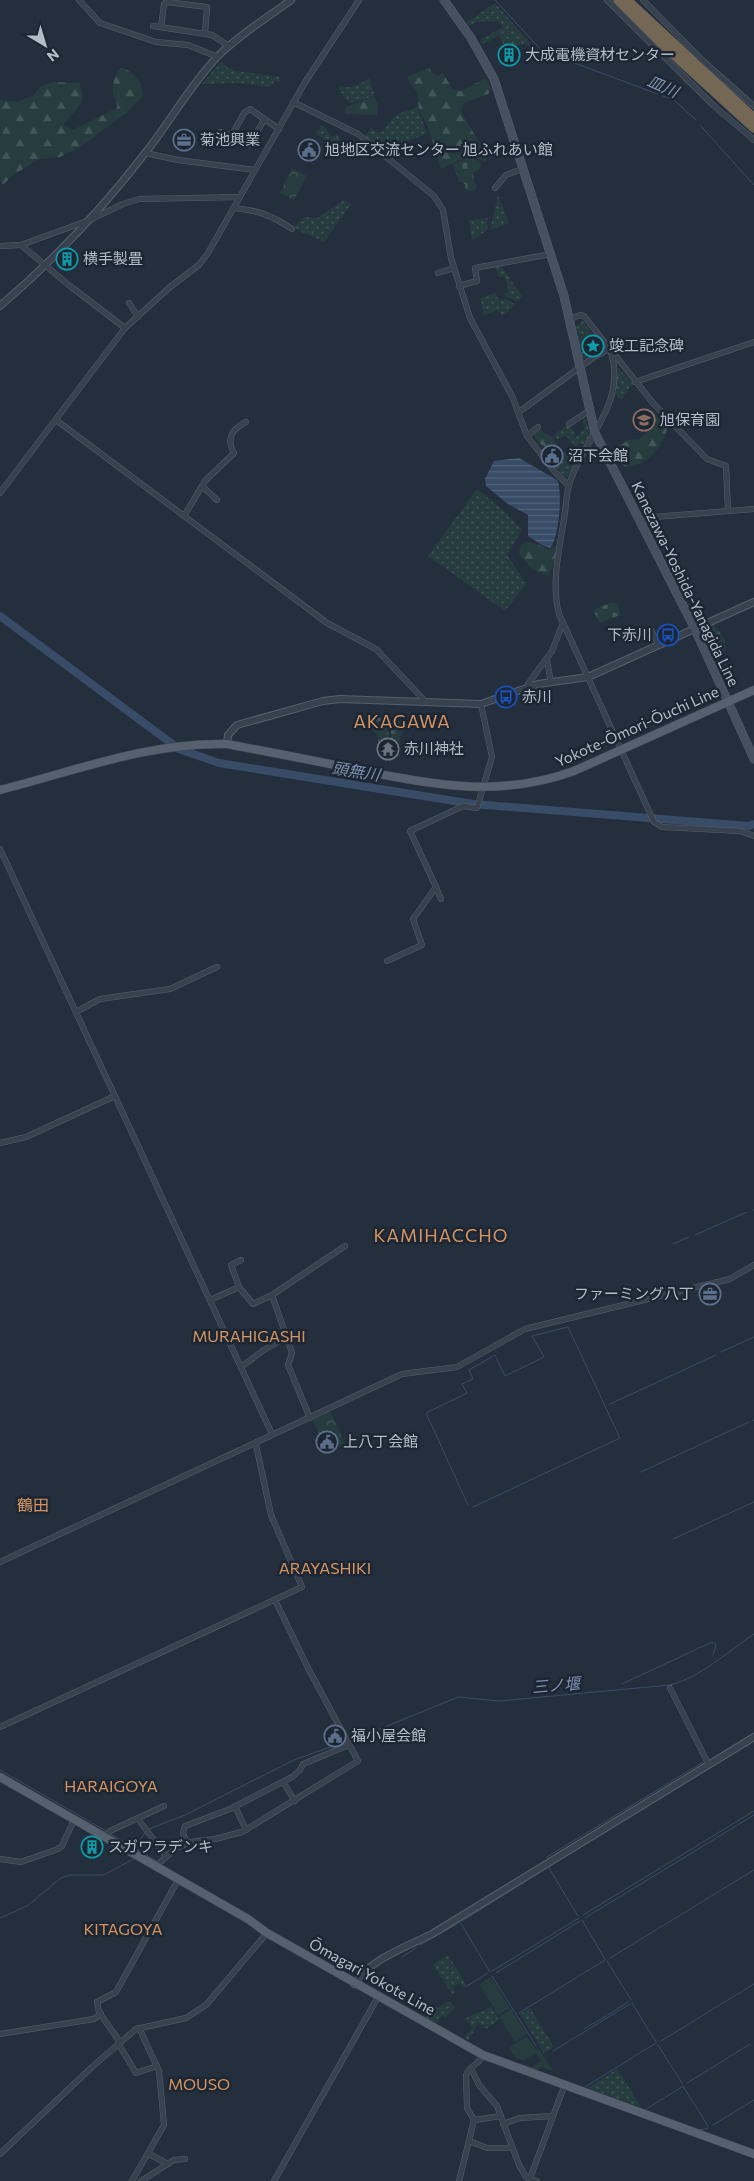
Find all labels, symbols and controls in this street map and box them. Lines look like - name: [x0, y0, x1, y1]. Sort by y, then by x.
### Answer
- north arrow: [20, 20, 70, 70]
- building icon: 大成電機資材センター: [497, 43, 521, 67]
- place label: 大成電機資材センター: [525, 45, 675, 63]
- text: N: [44, 46, 63, 66]
- water label: 皿川: [645, 70, 684, 102]
- office icon: 菊池興業: [172, 128, 196, 152]
- place label: 菊池興業: [200, 130, 260, 148]
- public building icon: 旭地区交流センター 旭ふれあい館: [297, 138, 321, 162]
- place label: 旭地区交流センター 旭ふれあい館: [325, 140, 553, 158]
- building icon: 横手製畳: [55, 247, 79, 271]
- place label: 横手製畳: [83, 249, 143, 267]
- place icon: 竣工記念碑: [581, 334, 605, 358]
- place label: 竣工記念碑: [609, 336, 684, 354]
- school or university icon: 旭保育園: [632, 408, 656, 432]
- place label: 旭保育園: [660, 410, 720, 428]
- public building icon: 沼下会館: [540, 444, 564, 468]
- place label: 沼下会館: [568, 446, 628, 464]
- street label: Kanezawa-Yoshida-Yanagida Line: [628, 478, 744, 689]
- bus stop icon: 下赤川: [656, 623, 680, 647]
- place label: 下赤川: [607, 625, 652, 643]
- street label: Yokote-Ōmori-Ōuchi Line: [552, 682, 721, 770]
- bus stop icon: 赤川: [494, 685, 518, 709]
- place label: 赤川: [522, 687, 552, 705]
- district label: AKAGAWA: [353, 710, 451, 732]
- temple icon: 赤川神社: [376, 737, 400, 761]
- place label: 赤川神社: [404, 739, 464, 757]
- water label: 頭無川: [331, 757, 383, 784]
- district label: KAMIHACCHO: [374, 1224, 509, 1246]
- office icon: ファーミング八丁: [698, 1282, 722, 1306]
- place label: ファーミング八丁: [574, 1284, 694, 1302]
- district label: MURAHIGASHI: [192, 1326, 306, 1345]
- public building icon: 上八丁会館: [315, 1430, 339, 1454]
- place label: 上八丁会館: [343, 1432, 418, 1450]
- district label: 鶴田: [17, 1495, 49, 1514]
- district label: ARAYASHIKI: [279, 1558, 371, 1577]
- water label: 三ノ堰: [531, 1673, 584, 1696]
- public building icon: 福小屋会館: [323, 1724, 347, 1748]
- place label: 福小屋会館: [351, 1726, 426, 1744]
- district label: HARAIGOYA: [64, 1776, 158, 1795]
- building icon: スガワラデンキ: [80, 1835, 104, 1859]
- place label: スガワラデンキ: [108, 1837, 213, 1855]
- district label: KITAGOYA: [84, 1919, 162, 1938]
- street label: Ōmagari Yokote Line: [306, 1934, 439, 2018]
- district label: MOUSO: [168, 2074, 230, 2093]

